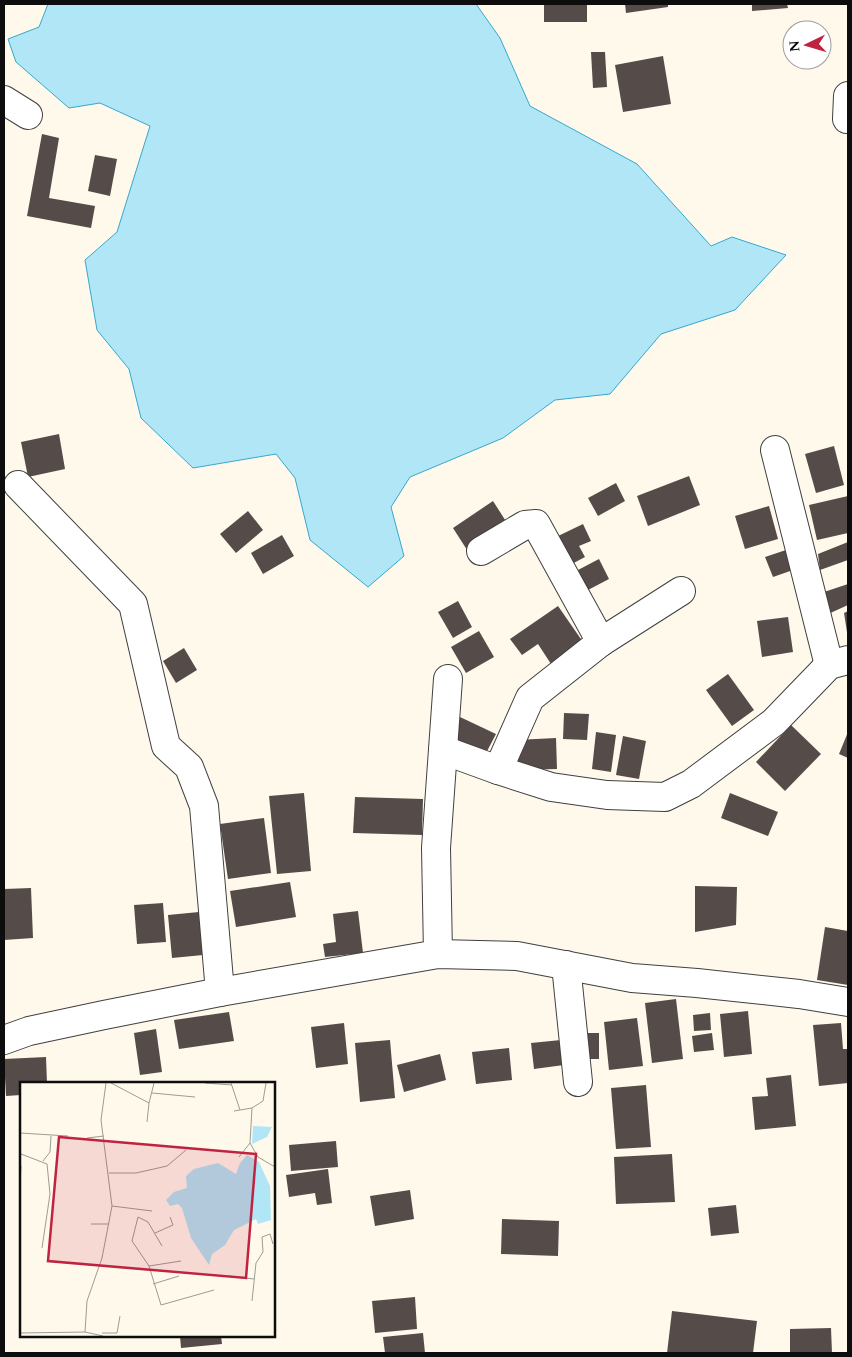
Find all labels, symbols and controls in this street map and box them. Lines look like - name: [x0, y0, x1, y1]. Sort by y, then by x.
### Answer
- north arrow: [782, 20, 832, 70]
- text: N: [784, 39, 806, 53]
- inset map: [20, 1082, 275, 1337]

